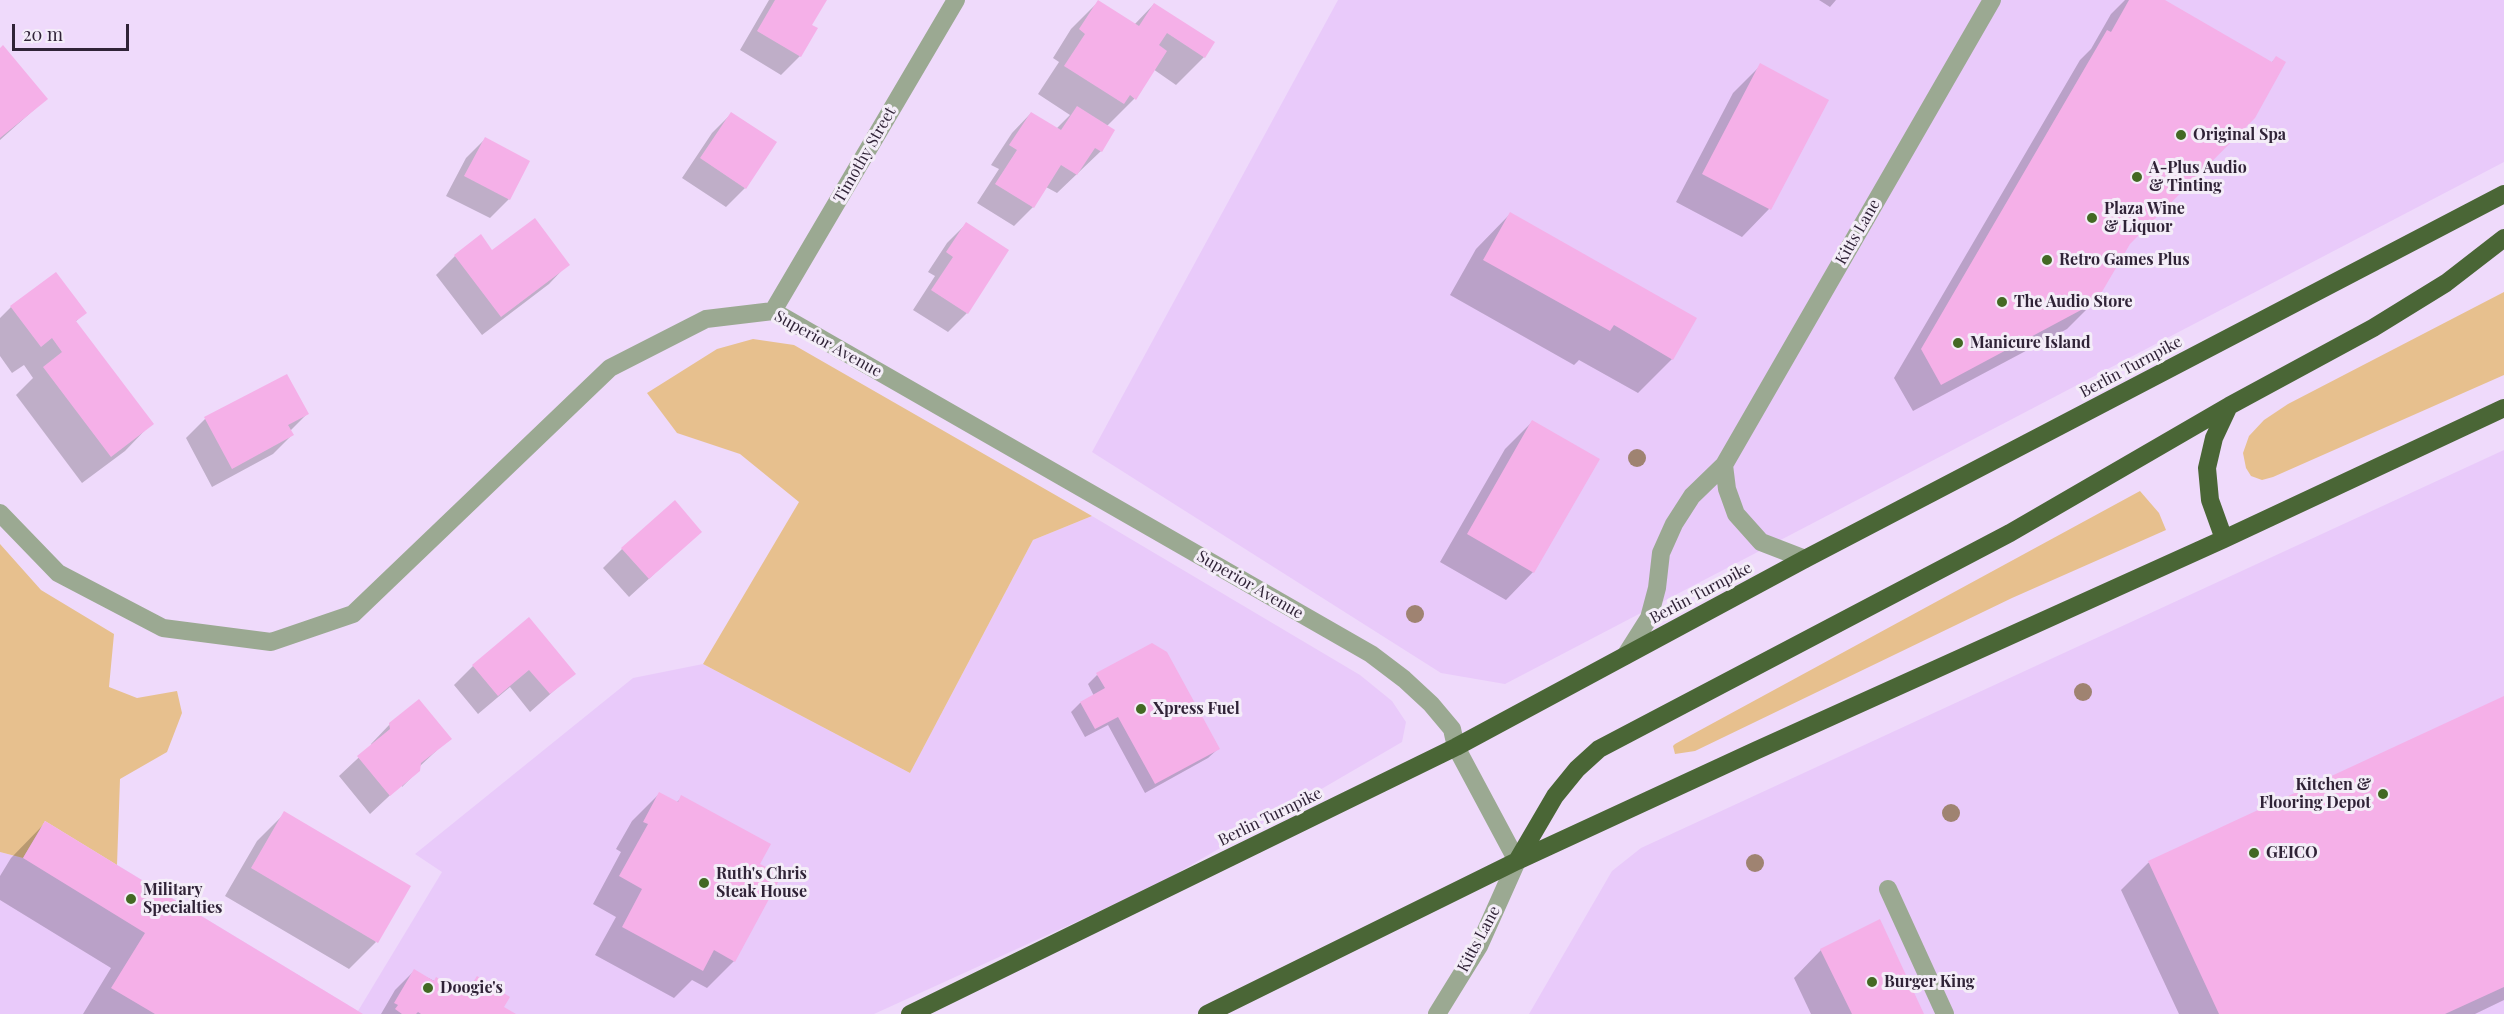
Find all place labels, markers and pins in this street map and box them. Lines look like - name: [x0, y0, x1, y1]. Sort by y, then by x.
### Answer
- place label: Original Spa: [2193, 125, 2286, 145]
- marker: Original Spa: [2174, 128, 2188, 142]
- place label: A-Plus Audio & Tinting: [2149, 158, 2247, 196]
- marker: A-Plus Audio & Tinting: [2130, 170, 2144, 184]
- place label: Plaza Wine & Liquor: [2104, 199, 2185, 237]
- marker: Plaza Wine & Liquor: [2085, 211, 2099, 225]
- place label: Retro Games Plus: [2059, 250, 2190, 270]
- marker: Retro Games Plus: [2040, 253, 2054, 267]
- place label: The Audio Store: [2014, 292, 2133, 312]
- marker: The Audio Store: [1995, 295, 2009, 309]
- place label: Manicure Island: [1970, 333, 2091, 353]
- marker: Manicure Island: [1951, 336, 1965, 350]
- place label: Xpress Fuel: [1153, 699, 1240, 719]
- marker: Xpress Fuel: [1134, 702, 1148, 716]
- place label: Kitchen & Flooring Depot: [2259, 775, 2371, 813]
- marker: Kitchen & Flooring Depot: [2376, 787, 2390, 801]
- place label: GEICO: [2266, 843, 2318, 863]
- marker: GEICO: [2247, 846, 2261, 860]
- place label: Ruth's Chris Steak House: [716, 864, 807, 902]
- marker: Ruth's Chris Steak House: [697, 876, 711, 890]
- place label: Military Specialties: [143, 880, 222, 918]
- marker: Military Specialties: [124, 892, 138, 906]
- place label: Burger King: [1884, 972, 1975, 992]
- marker: Burger King: [1865, 975, 1879, 989]
- place label: Doogie's: [440, 978, 503, 998]
- marker: Doogie's: [421, 981, 435, 995]

